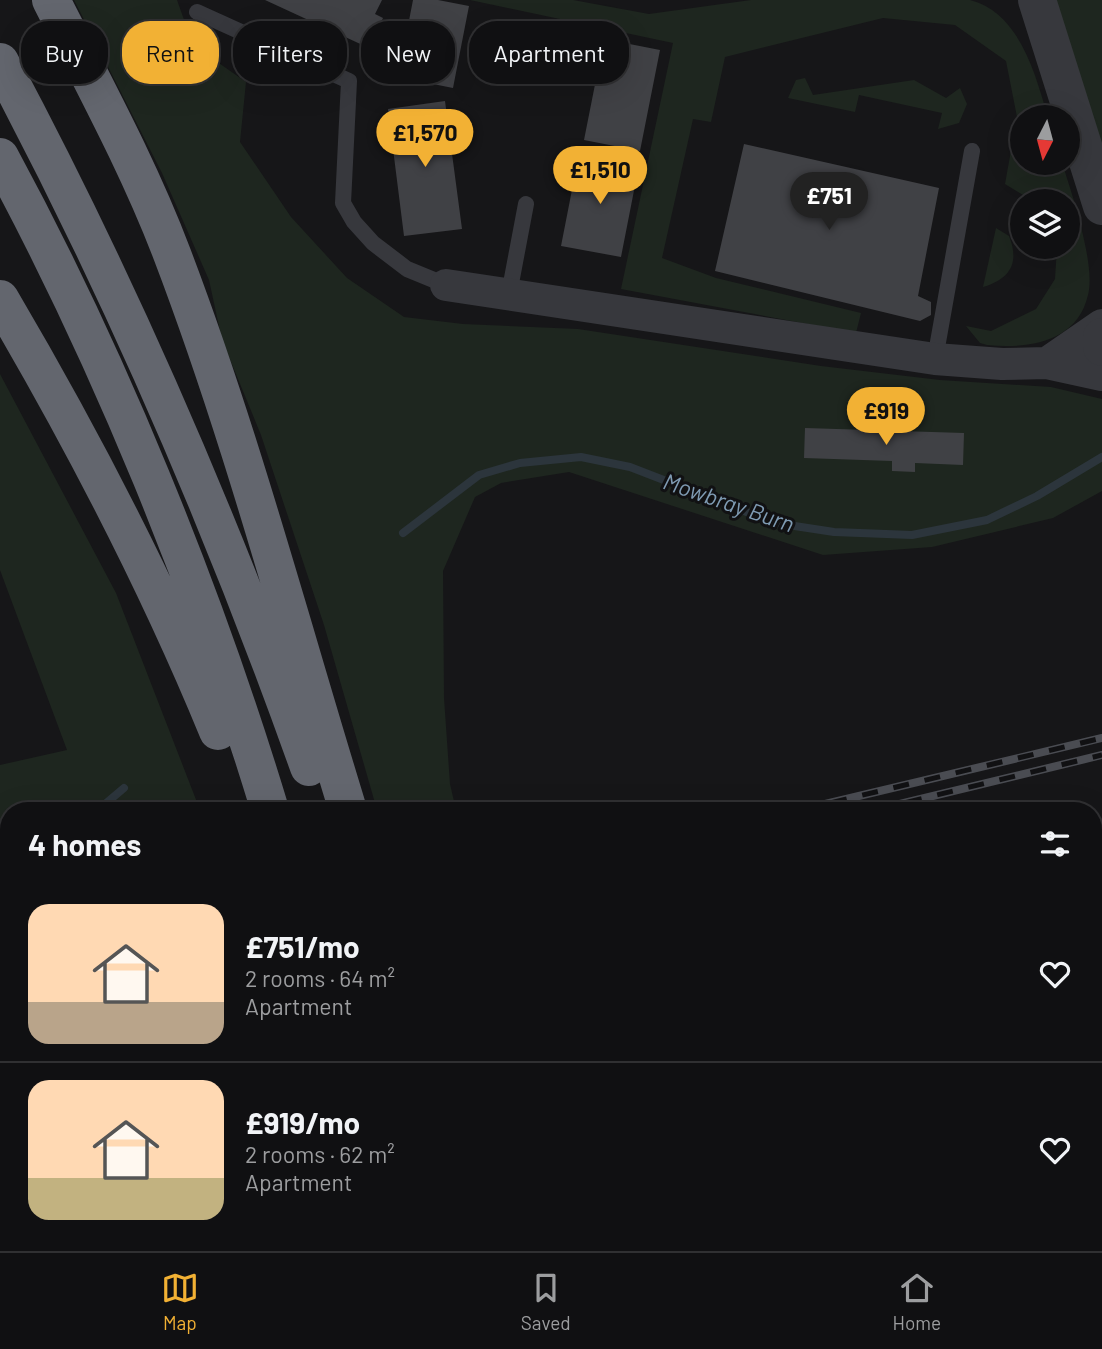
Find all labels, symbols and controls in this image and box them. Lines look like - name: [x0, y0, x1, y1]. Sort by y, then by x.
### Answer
- chip: Buy: [21, 21, 108, 84]
- chip: Rent: [122, 21, 219, 84]
- chip: Filters: [233, 21, 347, 84]
- chip: New: [361, 21, 455, 84]
- chip: Apartment: [469, 21, 629, 84]
- north arrow: [1010, 105, 1080, 175]
- map controls: [1010, 105, 1080, 259]
- pin: £1,570: [368, 110, 482, 169]
- text: £1,570: [392, 118, 458, 146]
- pin: £1,510: [543, 146, 657, 206]
- text: £1,510: [569, 155, 631, 183]
- pin: £751: [788, 173, 870, 232]
- text: £751: [806, 181, 852, 209]
- button: layers: [1010, 189, 1080, 259]
- pin: £919: [845, 388, 927, 447]
- text: £919: [863, 396, 909, 424]
- water label: Mowbray Burn: [660, 467, 798, 537]
- icon: filters: [1036, 825, 1074, 863]
- text: 4 homes: [28, 826, 141, 862]
- text: £751/mo: [245, 928, 360, 964]
- icon: home: [84, 932, 168, 1016]
- icon: heart: [1036, 955, 1074, 993]
- text: 2 rooms · 64 m²: [245, 964, 395, 992]
- text: Apartment: [245, 992, 352, 1020]
- text: £919/mo: [245, 1104, 360, 1140]
- icon: home: [84, 1108, 168, 1192]
- icon: heart: [1036, 1131, 1074, 1169]
- text: 2 rooms · 62 m²: [245, 1140, 395, 1168]
- text: Apartment: [245, 1168, 352, 1196]
- tab: Map: [161, 1269, 199, 1334]
- tab: Saved: [521, 1269, 571, 1334]
- tab: Home: [893, 1269, 941, 1334]

